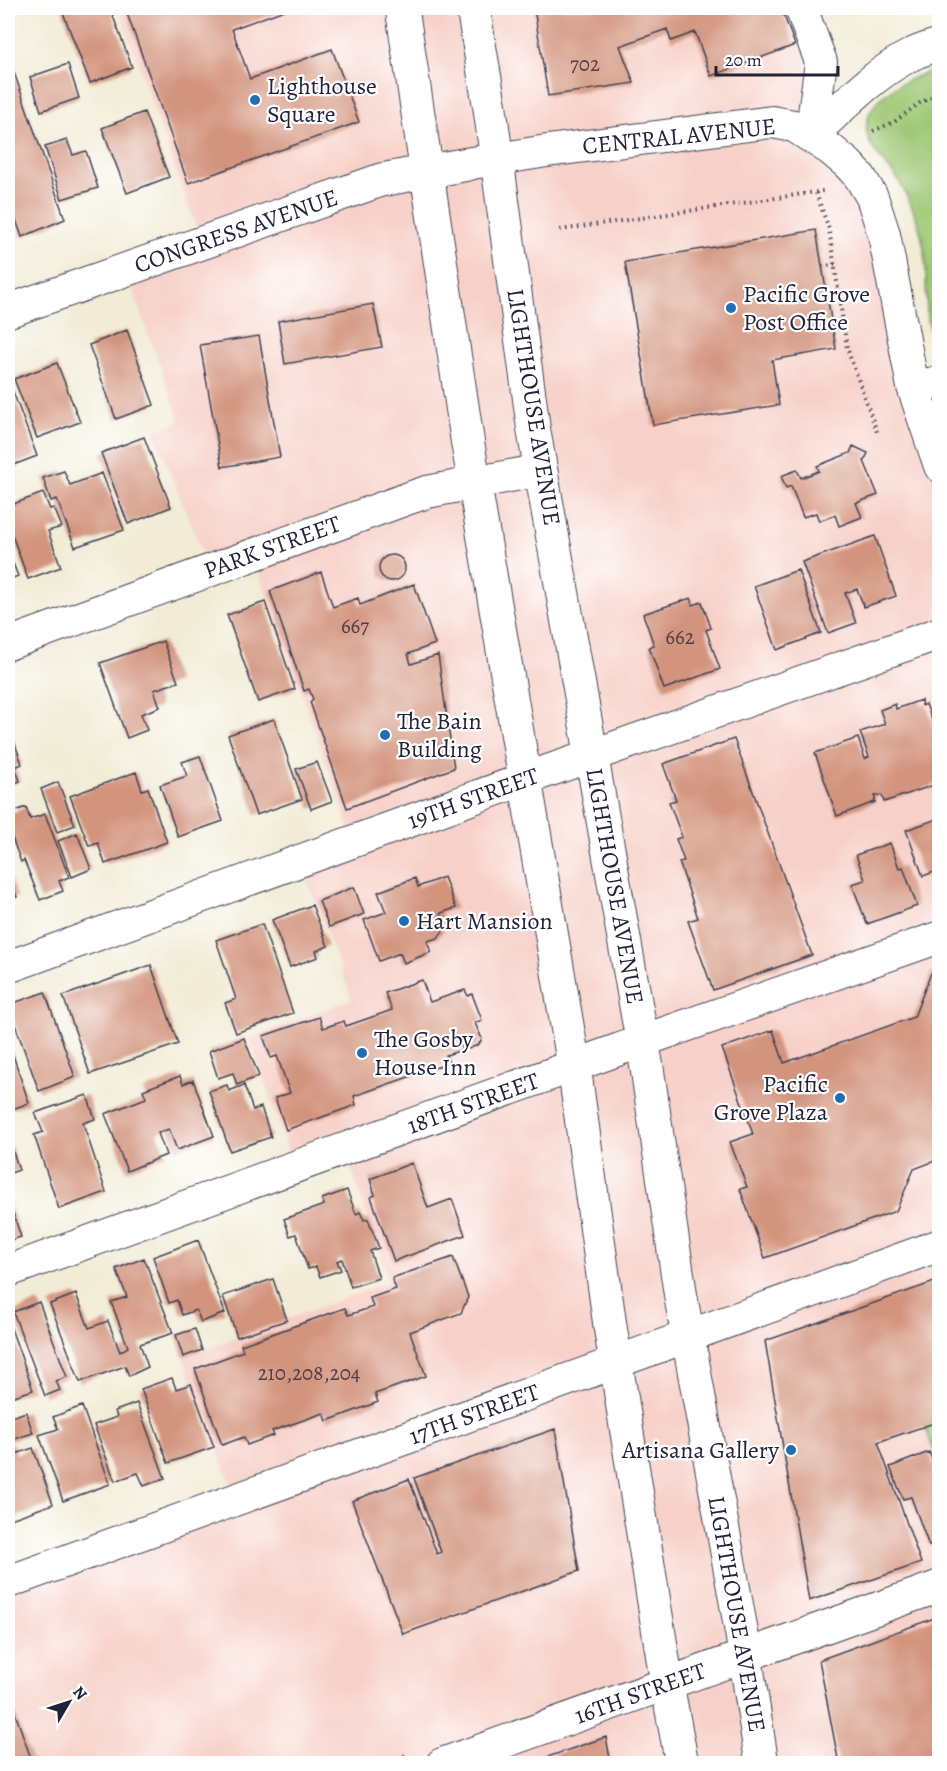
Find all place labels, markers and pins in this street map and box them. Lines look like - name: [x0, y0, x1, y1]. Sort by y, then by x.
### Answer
- place label: Lighthouse Square: [267, 70, 377, 130]
- marker: Lighthouse Square: [248, 93, 262, 107]
- place label: Pacific Grove Post Office: [743, 278, 870, 338]
- marker: Pacific Grove Post Office: [724, 301, 738, 315]
- place label: The Bain Building: [397, 705, 482, 765]
- marker: The Bain Building: [378, 728, 392, 742]
- place label: Hart Mansion: [416, 905, 553, 937]
- marker: Hart Mansion: [397, 914, 411, 928]
- place label: The Gosby House Inn: [374, 1023, 476, 1083]
- marker: The Gosby House Inn: [355, 1046, 369, 1060]
- place label: Pacific Grove Plaza: [714, 1068, 829, 1128]
- marker: Pacific Grove Plaza: [833, 1091, 847, 1105]
- place label: Artisana Gallery: [621, 1434, 779, 1466]
- marker: Artisana Gallery: [784, 1443, 798, 1457]

